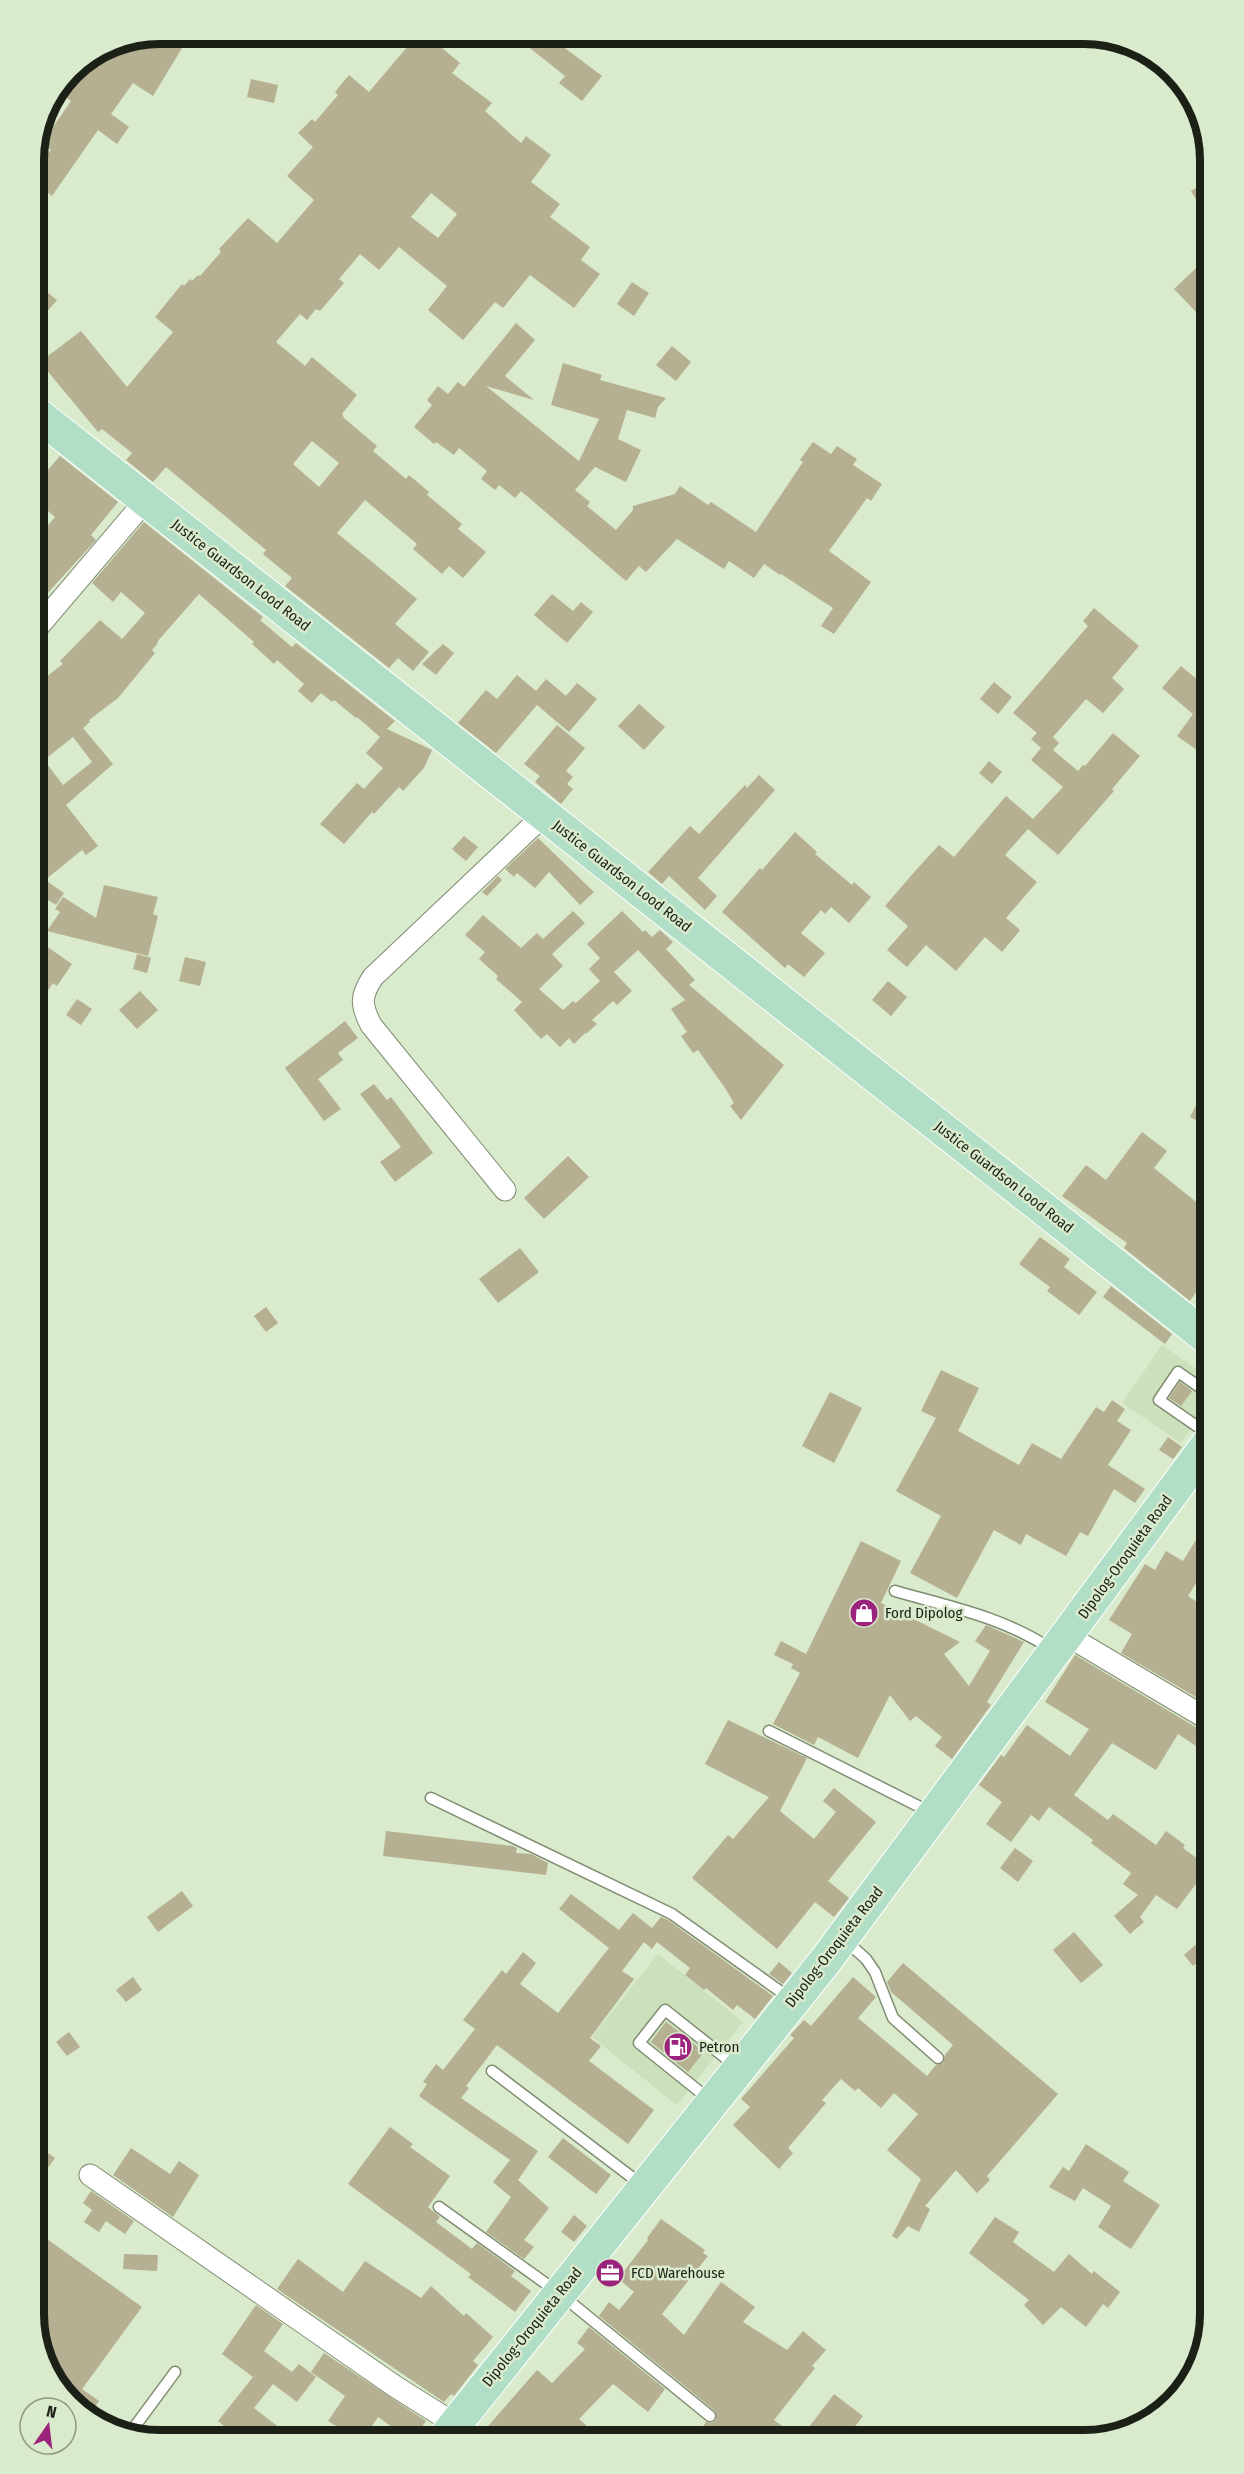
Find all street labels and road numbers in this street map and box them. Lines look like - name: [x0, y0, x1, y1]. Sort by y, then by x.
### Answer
- street label: Justice Guardson Lood Road: [168, 515, 314, 635]
- street label: Justice Guardson Lood Road: [549, 816, 695, 936]
- street label: Justice Guardson Lood Road: [931, 1117, 1077, 1237]
- street label: Dipolog-Oroquieta Road: [1074, 1492, 1176, 1622]
- street label: Dipolog-Oroquieta Road: [781, 1883, 887, 2011]
- street label: Dipolog-Oroquieta Road: [478, 2264, 586, 2390]

